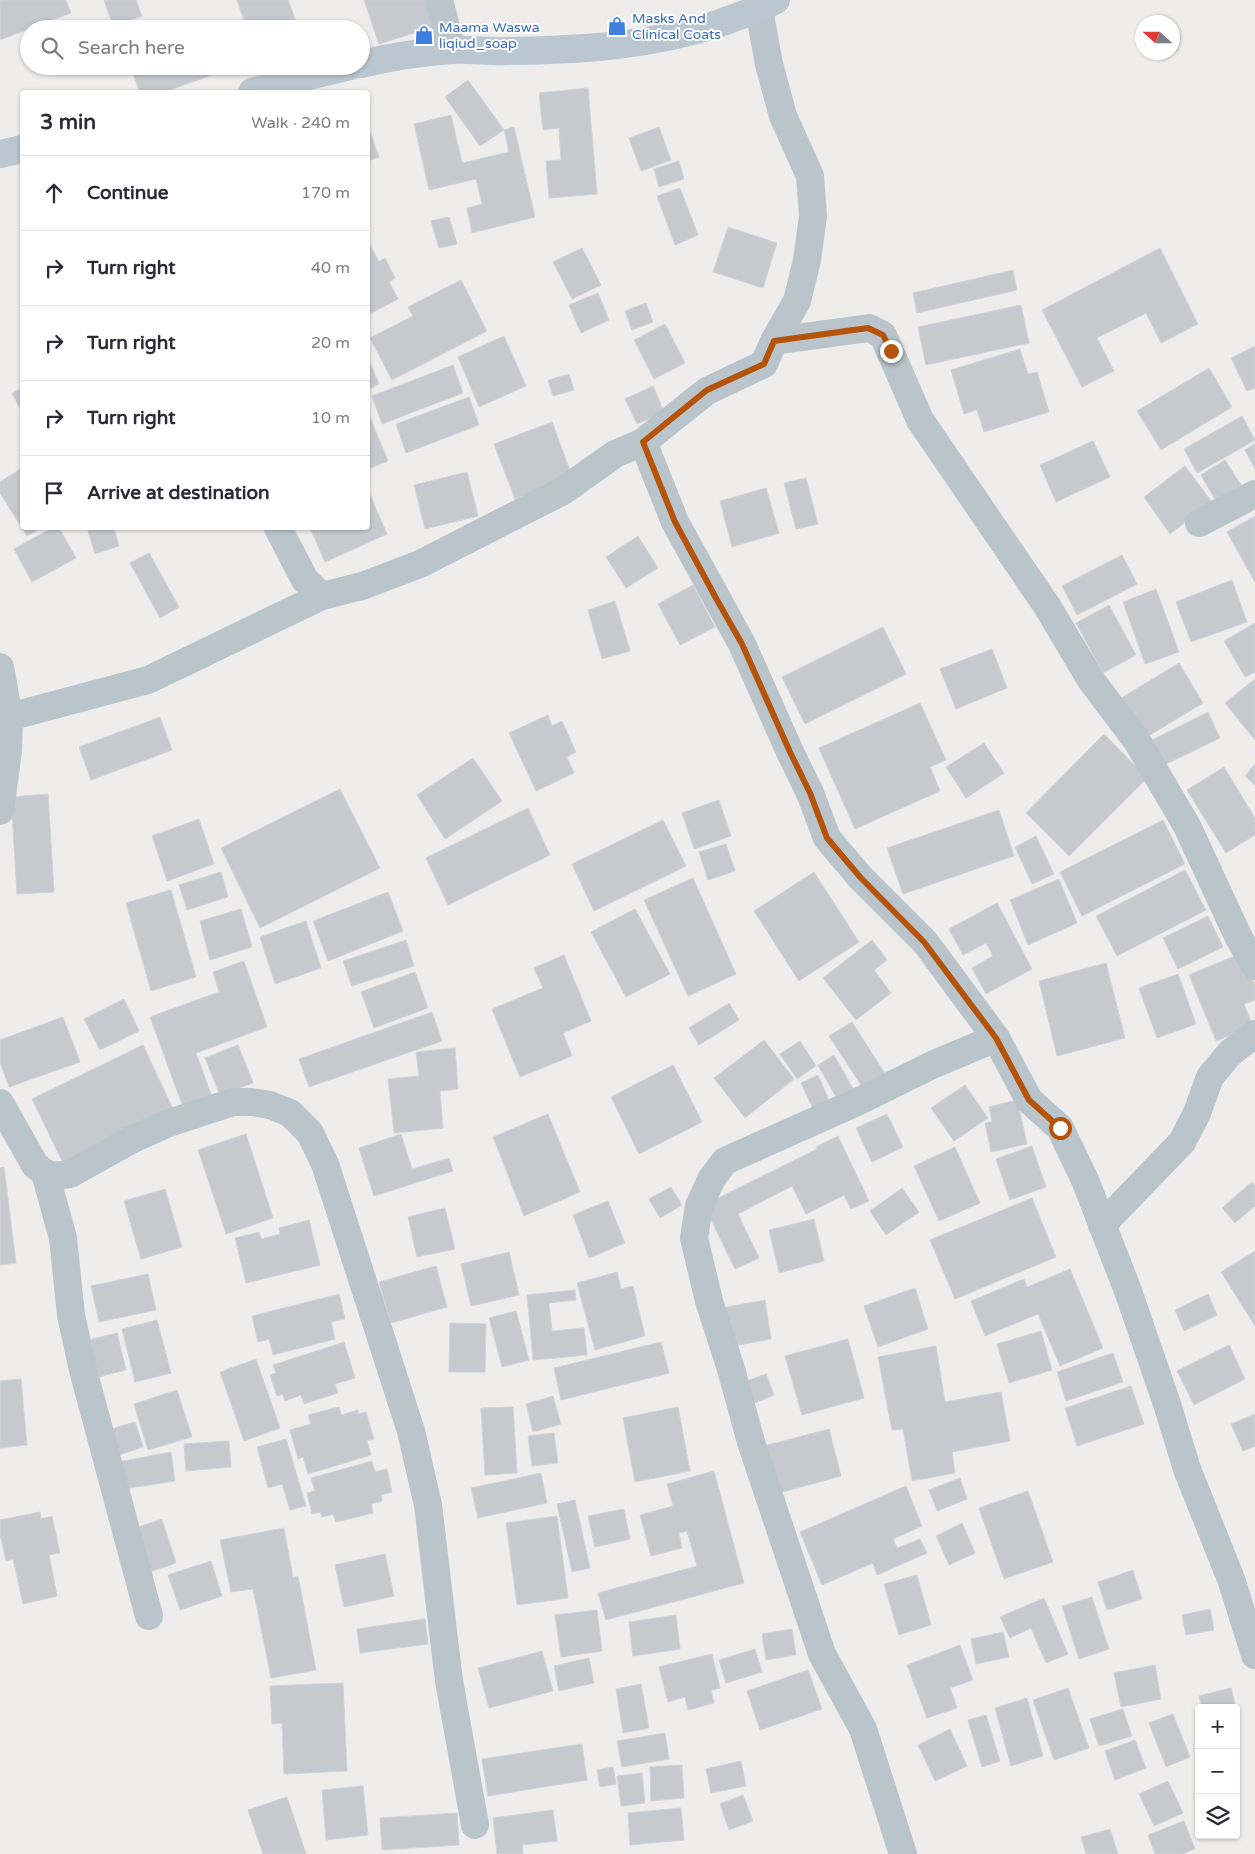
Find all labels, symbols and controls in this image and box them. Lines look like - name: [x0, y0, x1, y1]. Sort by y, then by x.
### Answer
- place label: Masks And Clinical Coats: [632, 10, 721, 43]
- shop icon: Masks And Clinical Coats: [606, 15, 628, 37]
- north arrow: [1135, 15, 1180, 60]
- place label: Maama Waswa liqiud_soap: [439, 19, 540, 52]
- search box: [20, 20, 370, 75]
- shop icon: Maama Waswa liqiud_soap: [413, 24, 435, 46]
- icon: search: [38, 34, 66, 62]
- text: Search here: [78, 37, 185, 59]
- text: 3 min: [40, 110, 96, 135]
- text: Walk · 240 m: [251, 113, 350, 133]
- icon: ahead: [40, 179, 68, 207]
- text: Continue: [87, 182, 169, 204]
- text: 170 m: [301, 183, 350, 203]
- icon: right: [40, 254, 68, 282]
- text: Turn right: [87, 257, 175, 279]
- text: 40 m: [311, 258, 350, 278]
- icon: right: [40, 329, 68, 357]
- text: Turn right: [87, 332, 175, 354]
- text: 20 m: [311, 333, 350, 353]
- route end: [880, 340, 903, 363]
- icon: right: [40, 404, 68, 432]
- text: Turn right: [87, 407, 175, 429]
- text: 10 m: [311, 408, 350, 428]
- icon: arrive: [40, 479, 68, 507]
- text: Arrive at destination: [87, 482, 270, 504]
- route start: [1049, 1117, 1072, 1140]
- map controls: [1195, 1704, 1240, 1839]
- button: +: [1195, 1704, 1240, 1749]
- button: −: [1195, 1749, 1240, 1794]
- button: layers: [1195, 1794, 1240, 1839]

